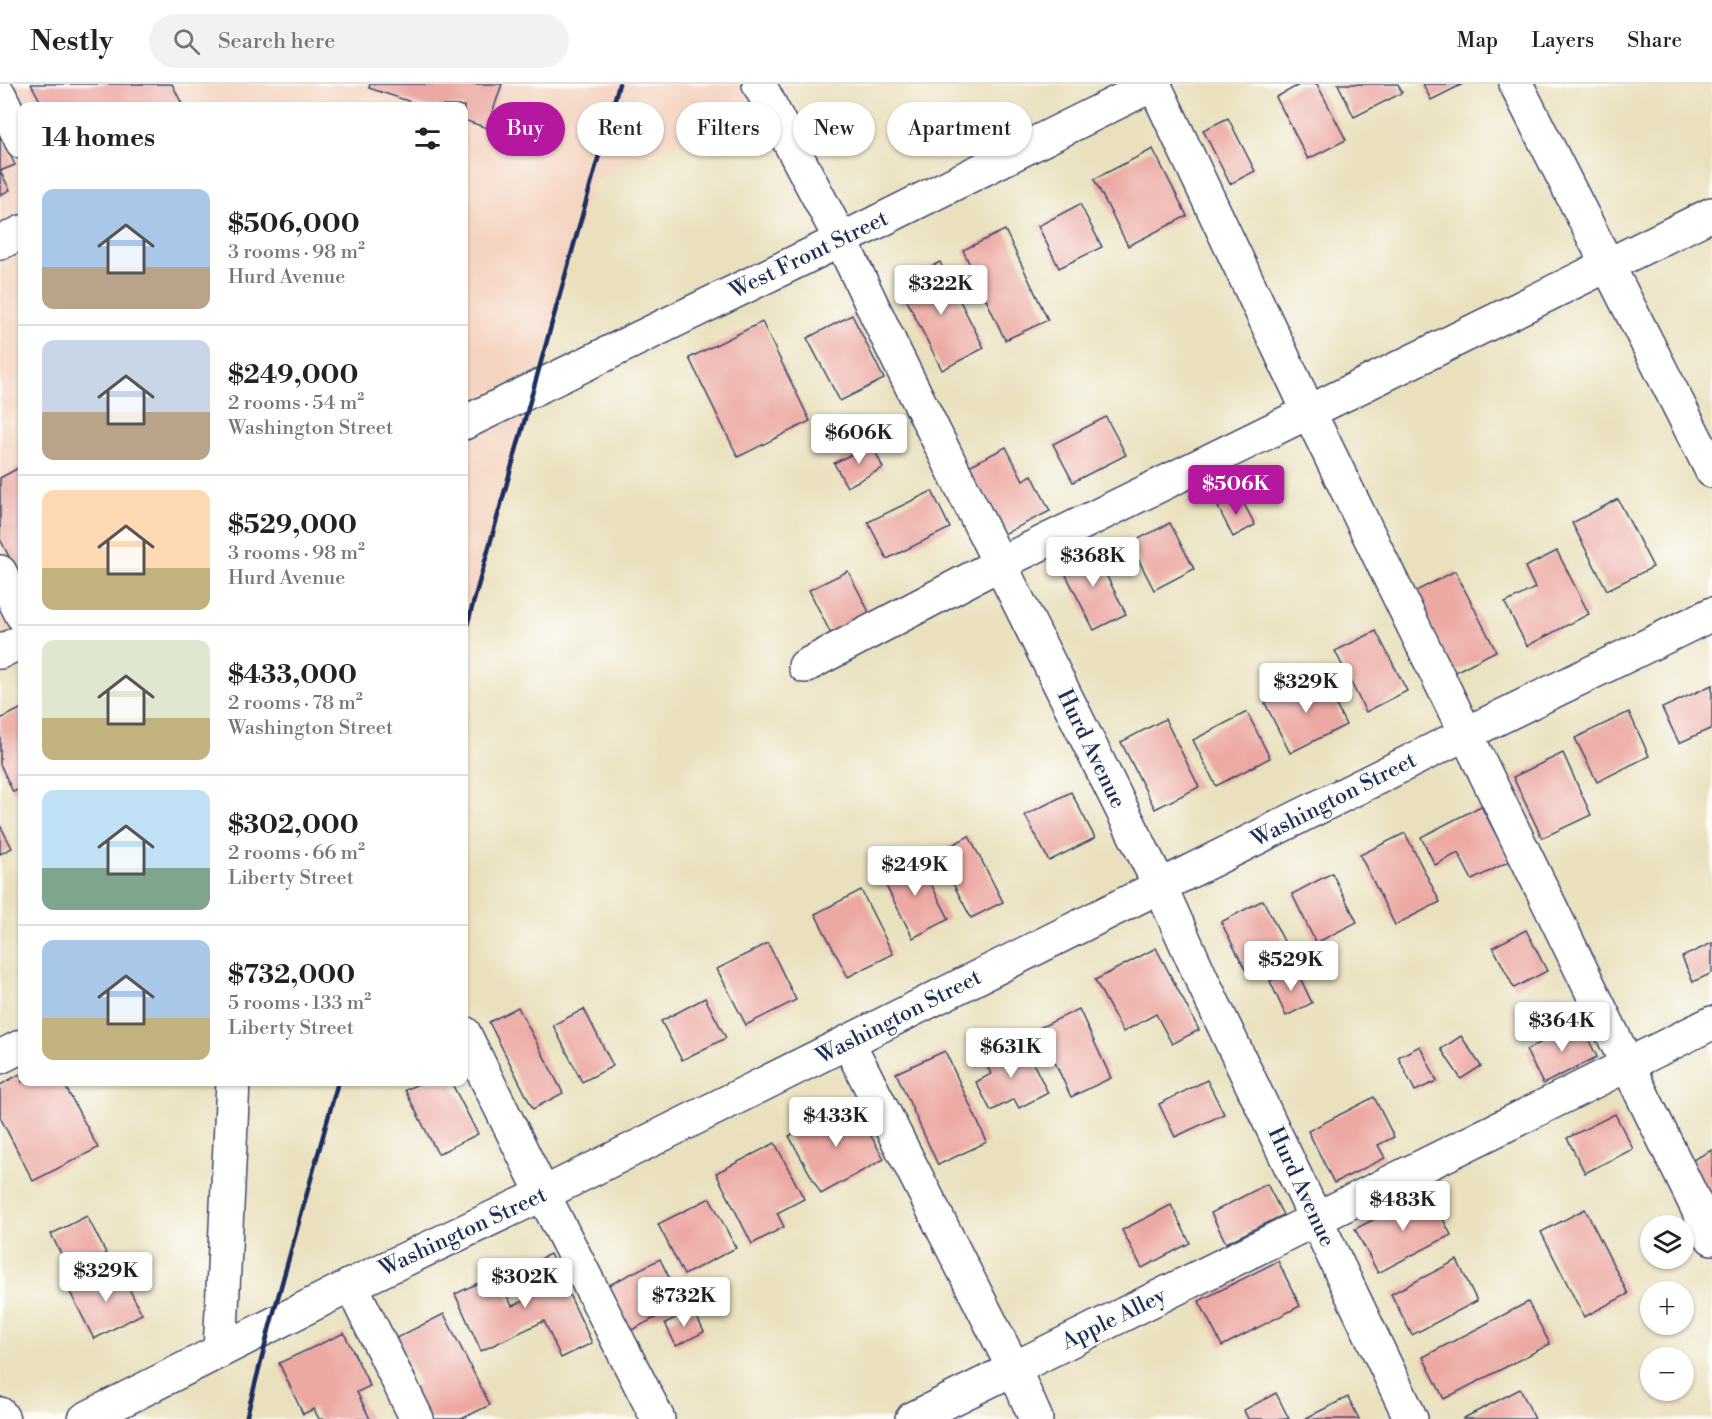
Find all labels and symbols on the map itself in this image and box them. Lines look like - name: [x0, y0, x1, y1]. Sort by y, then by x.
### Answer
- street label: West Front Street: [725, 205, 893, 305]
- pin: $322K: [899, 265, 983, 316]
- pin: $606K: [817, 414, 901, 465]
- pin: $506K: [1194, 465, 1278, 516]
- pin: $368K: [1051, 537, 1135, 588]
- pin: $329K: [1264, 663, 1348, 714]
- street label: Hurd Avenue: [1051, 685, 1131, 813]
- street label: Washington Street: [1246, 747, 1421, 854]
- pin: $249K: [873, 846, 957, 897]
- pin: $529K: [1249, 941, 1333, 992]
- street label: Washington Street: [811, 964, 986, 1071]
- pin: $364K: [1520, 1002, 1604, 1053]
- pin: $631K: [969, 1028, 1053, 1079]
- pin: $433K: [794, 1097, 878, 1148]
- street label: Hurd Avenue: [1261, 1123, 1341, 1251]
- street label: Washington Street: [374, 1181, 551, 1283]
- pin: $483K: [1361, 1181, 1445, 1232]
- pin: $329K: [64, 1252, 148, 1303]
- pin: $302K: [483, 1258, 567, 1309]
- pin: $732K: [642, 1277, 726, 1328]
- street label: Apple Alley: [1057, 1282, 1171, 1356]

